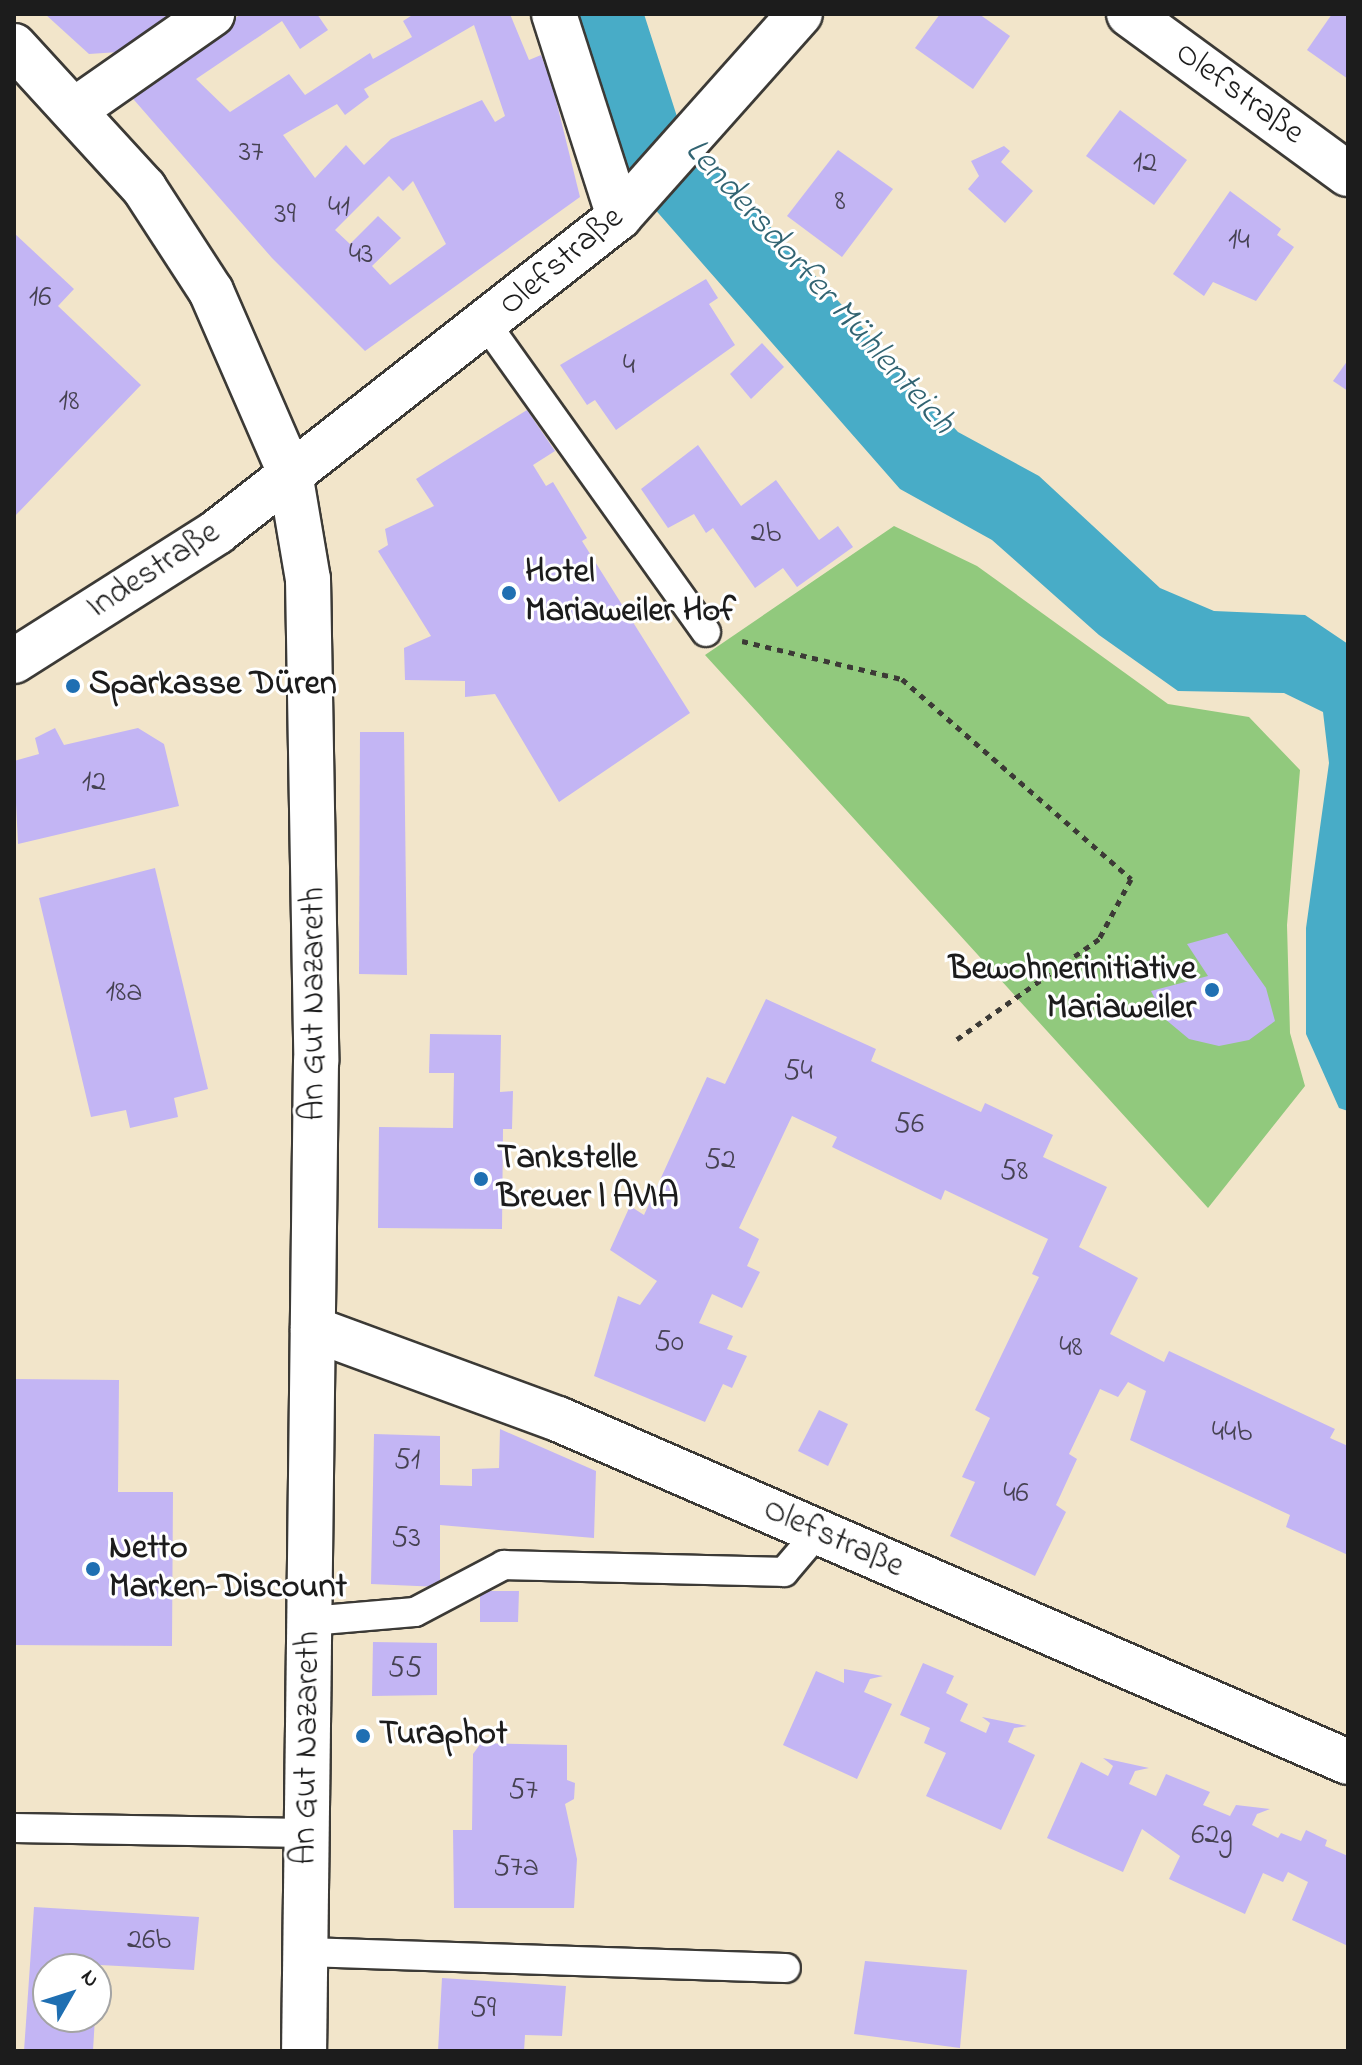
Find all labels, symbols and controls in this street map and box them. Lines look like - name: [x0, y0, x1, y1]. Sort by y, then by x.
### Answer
- street label: Olefstraße: [1166, 33, 1312, 155]
- water label: Lendersdorfer Mühlenteich: [675, 130, 963, 444]
- house number: 37: [239, 135, 263, 171]
- house number: 12: [1133, 146, 1157, 182]
- house number: 8: [834, 184, 846, 220]
- house number: 41: [328, 190, 350, 226]
- house number: 39: [274, 197, 296, 233]
- street label: Olefstraße: [492, 198, 632, 326]
- house number: 14: [1228, 223, 1250, 259]
- house number: 43: [349, 237, 373, 273]
- house number: 16: [29, 280, 51, 316]
- house number: 4: [623, 348, 635, 384]
- house number: 18: [59, 384, 79, 420]
- street label: Indestraße: [80, 513, 228, 629]
- house number: 2b: [751, 516, 781, 552]
- place label: Hotel Mariaweiler Hof: [525, 553, 736, 632]
- marker: Hotel Mariaweiler Hof: [500, 584, 518, 602]
- place label: Sparkasse Düren: [89, 666, 337, 706]
- marker: Sparkasse Düren: [64, 677, 82, 695]
- house number: 12: [82, 765, 106, 801]
- street label: An Gut Nazareth: [295, 887, 335, 1121]
- place label: Bewohnerinitiative Mariaweiler: [949, 950, 1196, 1030]
- house number: 18a: [106, 975, 142, 1011]
- marker: Bewohnerinitiative Mariaweiler: [1203, 981, 1221, 999]
- house number: 54: [783, 1054, 813, 1090]
- house number: 56: [894, 1107, 924, 1143]
- place label: Tankstelle Breuer | AVIA: [497, 1139, 679, 1218]
- house number: 52: [704, 1143, 736, 1179]
- house number: 58: [1000, 1154, 1028, 1190]
- marker: Tankstelle Breuer | AVIA: [472, 1170, 490, 1188]
- house number: 50: [654, 1325, 684, 1361]
- house number: 48: [1059, 1330, 1083, 1366]
- house number: 44b: [1212, 1415, 1252, 1451]
- house number: 51: [394, 1443, 420, 1479]
- house number: 46: [1003, 1476, 1029, 1512]
- street label: Olefstraße: [756, 1490, 910, 1588]
- house number: 53: [391, 1521, 421, 1557]
- place label: Netto Marken-Discount: [109, 1529, 347, 1608]
- marker: Netto Marken-Discount: [84, 1560, 102, 1578]
- street label: An Gut Nazareth: [286, 1631, 330, 1865]
- house number: 55: [388, 1651, 422, 1687]
- place label: Turaphot: [379, 1716, 507, 1756]
- marker: Turaphot: [354, 1727, 372, 1745]
- house number: 57: [508, 1773, 538, 1809]
- house number: 62g: [1191, 1818, 1233, 1854]
- house number: 57a: [493, 1850, 539, 1886]
- house number: 26b: [127, 1923, 171, 1959]
- north arrow: [32, 1953, 112, 2033]
- text: N: [72, 1963, 106, 1995]
- house number: 59: [470, 1991, 496, 2027]

